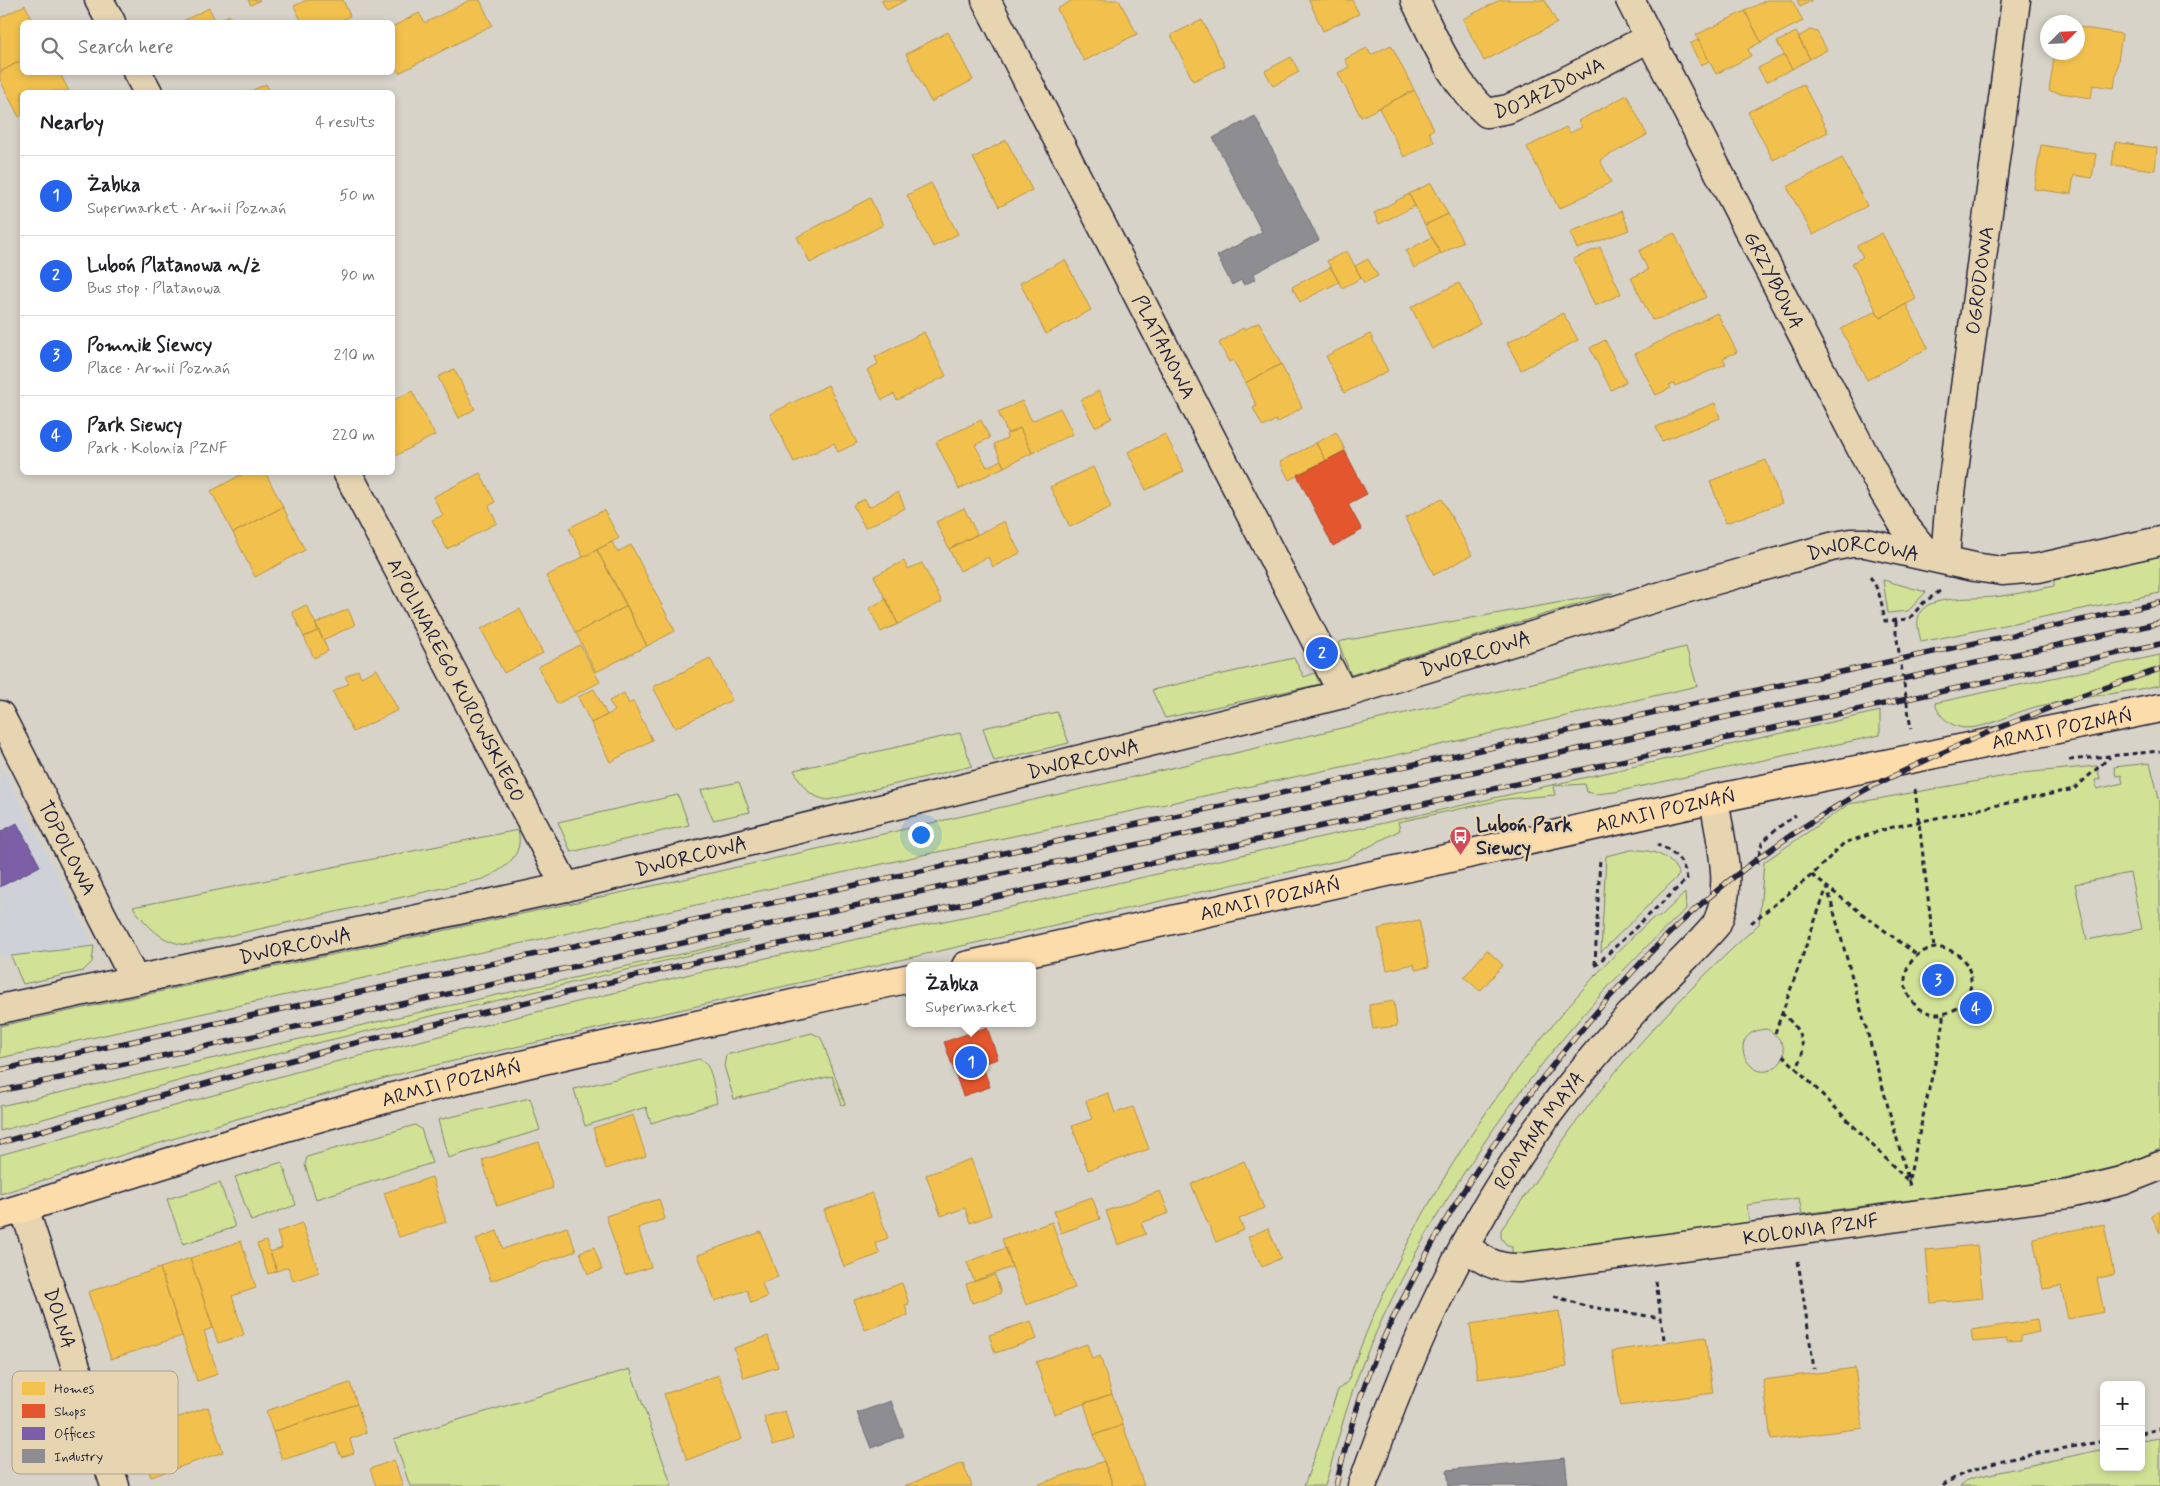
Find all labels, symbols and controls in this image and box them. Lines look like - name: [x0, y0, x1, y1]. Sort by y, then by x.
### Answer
- north arrow: [2040, 15, 2085, 60]
- search box: [20, 20, 395, 75]
- icon: search: [38, 34, 66, 62]
- text: Search here: [78, 35, 174, 60]
- street label: DOJAZDOWA: [1492, 51, 1610, 126]
- text: Nearby: [40, 109, 104, 137]
- text: 4 results: [315, 112, 375, 133]
- text: Żabka: [87, 173, 140, 198]
- text: 1: [52, 185, 60, 206]
- text: 50 m: [339, 185, 375, 206]
- text: Supermarket · Armii Poznań: [87, 198, 286, 219]
- street label: OGRODOWA: [1960, 224, 2001, 336]
- street label: GRZYBOWA: [1736, 227, 1809, 334]
- text: Luboń Platanowa n/ż: [87, 253, 260, 278]
- text: 2: [52, 265, 60, 286]
- text: 90 m: [341, 265, 375, 286]
- text: Bus stop · Platanowa: [87, 278, 221, 299]
- street label: PLATANOWA: [1125, 291, 1201, 404]
- text: Pomnik Siewcy: [87, 333, 212, 358]
- text: 3: [52, 345, 60, 366]
- text: 210 m: [334, 345, 375, 366]
- text: Place · Armii Poznań: [87, 358, 230, 379]
- text: Park Siewcy: [87, 413, 182, 438]
- text: 4: [51, 425, 61, 446]
- text: 220 m: [332, 425, 375, 446]
- text: Park · Kolonia PZNF: [87, 438, 227, 459]
- street label: DWORCOWA: [1804, 531, 1922, 569]
- street label: APOLINAREGO KUROWSKIEGO: [380, 554, 531, 807]
- street label: DWORCOWA: [1417, 625, 1534, 684]
- pin: 2: [1306, 634, 1338, 672]
- street label: ARMII POZNAŃ: [1989, 702, 2134, 757]
- street label: DWORCOWA: [1025, 733, 1143, 787]
- street label: ARMII POZNAŃ: [1593, 783, 1737, 840]
- street label: TOPOLOWA: [31, 796, 102, 901]
- place label: Luboń Park Siewcy: [1476, 812, 1572, 862]
- your location: [908, 822, 934, 848]
- bus stop icon: Luboń Park Siewcy: [1448, 824, 1472, 855]
- street label: DWORCOWA: [633, 830, 750, 884]
- street label: ARMII POZNAŃ: [1197, 871, 1342, 928]
- street label: DWORCOWA: [237, 922, 354, 972]
- pin: 3: [1922, 961, 1954, 999]
- popup: [906, 962, 1036, 1027]
- text: Żabka: [925, 972, 979, 997]
- pin: 4: [1960, 989, 1992, 1027]
- text: Supermarket: [925, 997, 1017, 1018]
- pin: 1: [955, 1043, 987, 1081]
- street label: ARMII POZNAŃ: [379, 1054, 524, 1114]
- street label: ROMANA MAYA: [1488, 1066, 1592, 1195]
- street label: KOLONIA PZNF: [1741, 1208, 1880, 1253]
- street label: DOLNA: [36, 1285, 81, 1353]
- legend: [12, 1371, 178, 1474]
- text: Homes: [54, 1380, 95, 1398]
- map controls: [2100, 1381, 2145, 1471]
- button: +: [2100, 1381, 2145, 1426]
- text: Shops: [54, 1403, 86, 1421]
- text: Offices: [54, 1425, 95, 1443]
- button: −: [2100, 1426, 2145, 1471]
- text: Industry: [54, 1448, 103, 1466]

